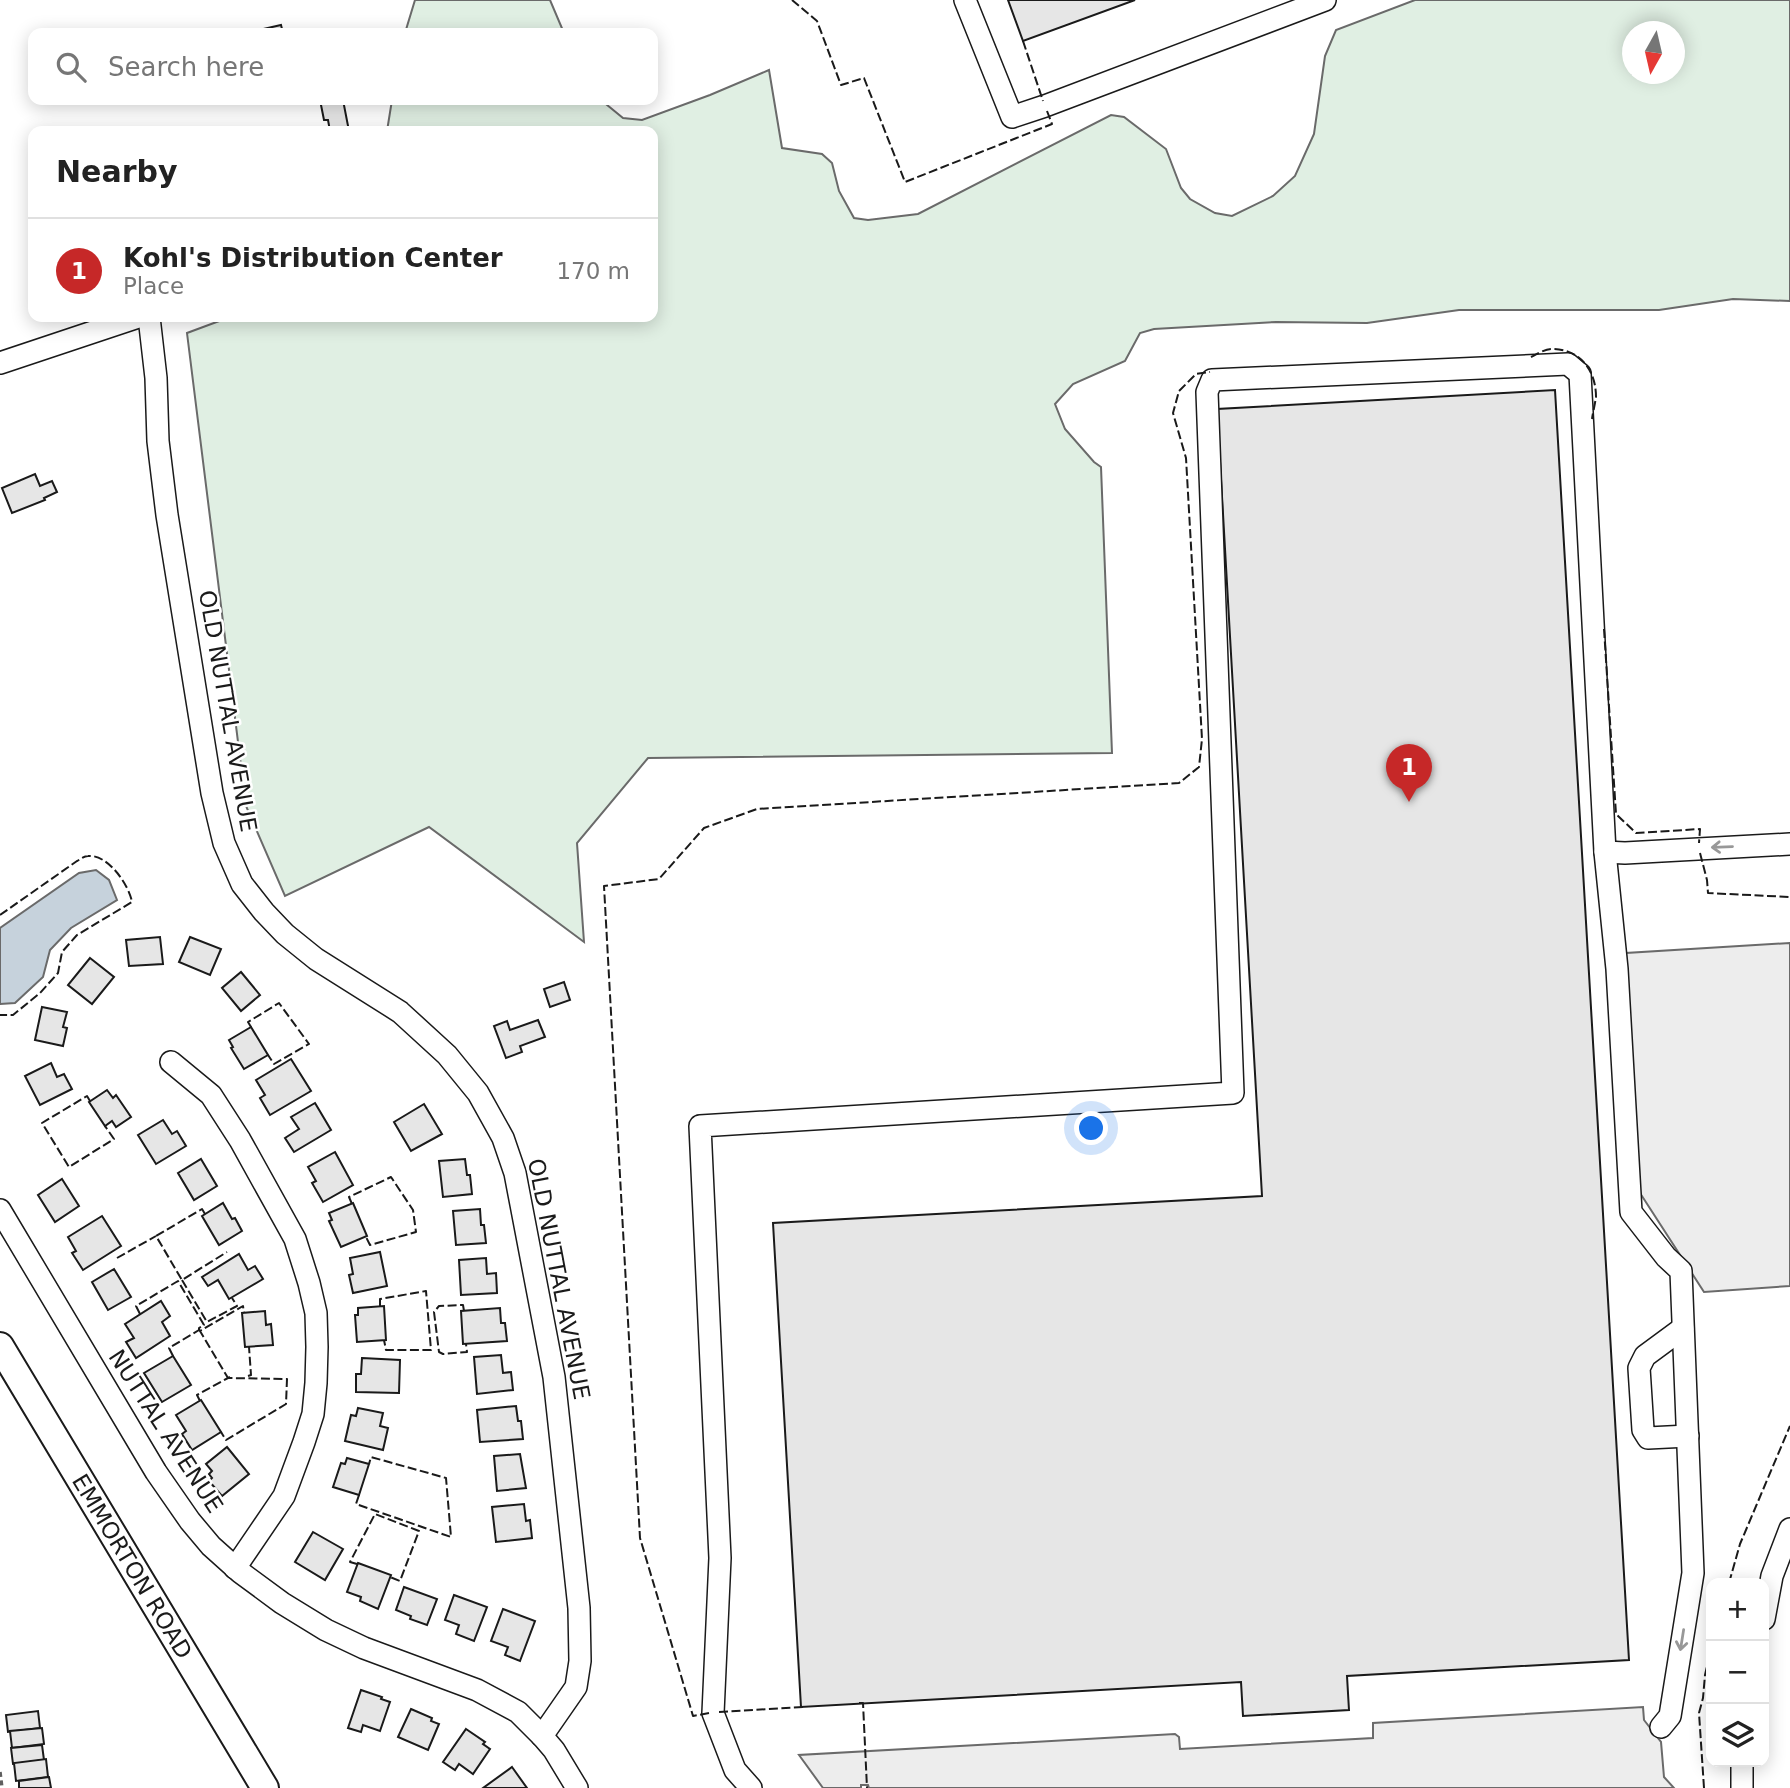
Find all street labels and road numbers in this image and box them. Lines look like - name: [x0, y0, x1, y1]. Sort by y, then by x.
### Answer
- street label: OLD NUTTAL AVENUE: [194, 588, 262, 834]
- street label: OLD NUTTAL AVENUE: [523, 1156, 595, 1402]
- street label: NUTTAL AVENUE: [104, 1345, 228, 1517]
- street label: EMMORTON ROAD: [67, 1469, 197, 1663]

